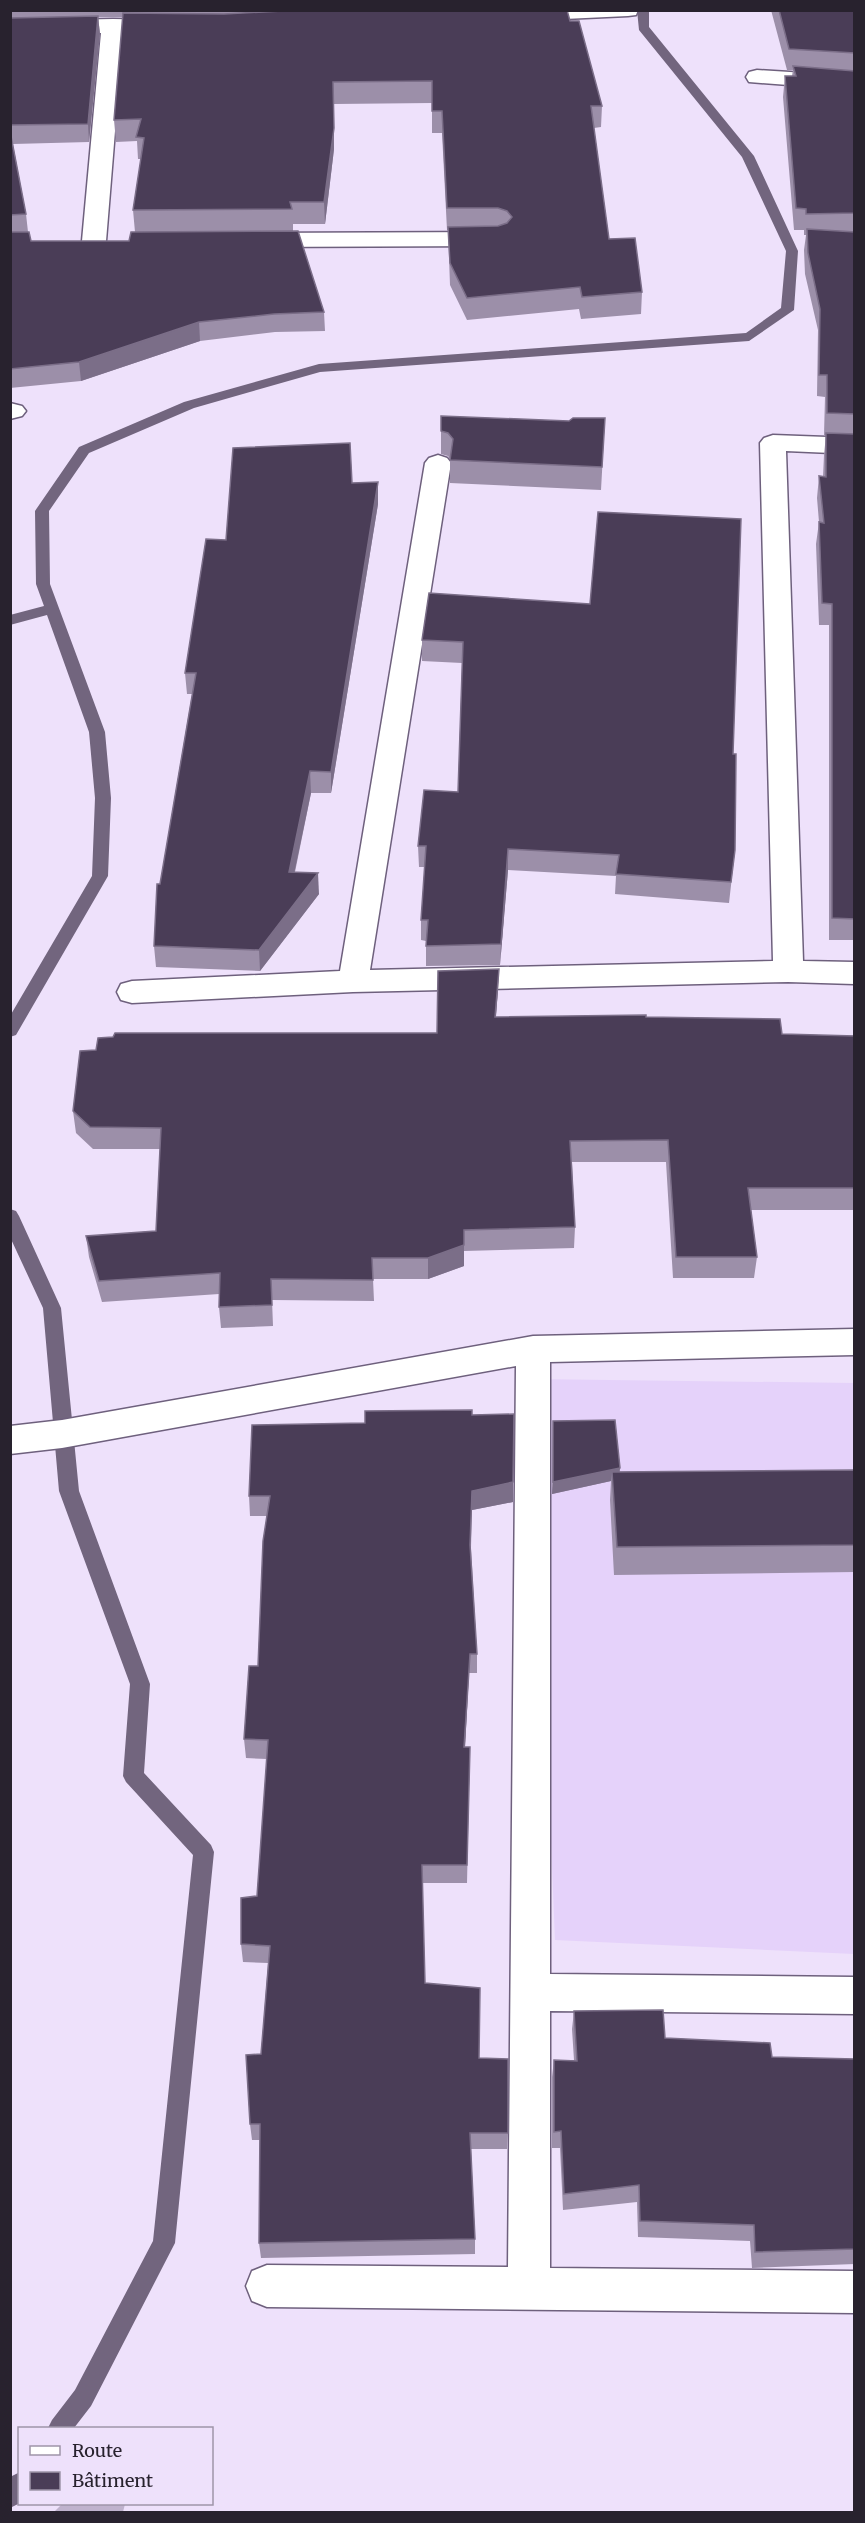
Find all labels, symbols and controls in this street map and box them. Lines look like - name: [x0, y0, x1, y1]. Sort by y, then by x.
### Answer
- legend: [18, 2427, 213, 2505]
- text: Route: [72, 2439, 122, 2462]
- text: Bâtiment: [72, 2469, 153, 2492]

